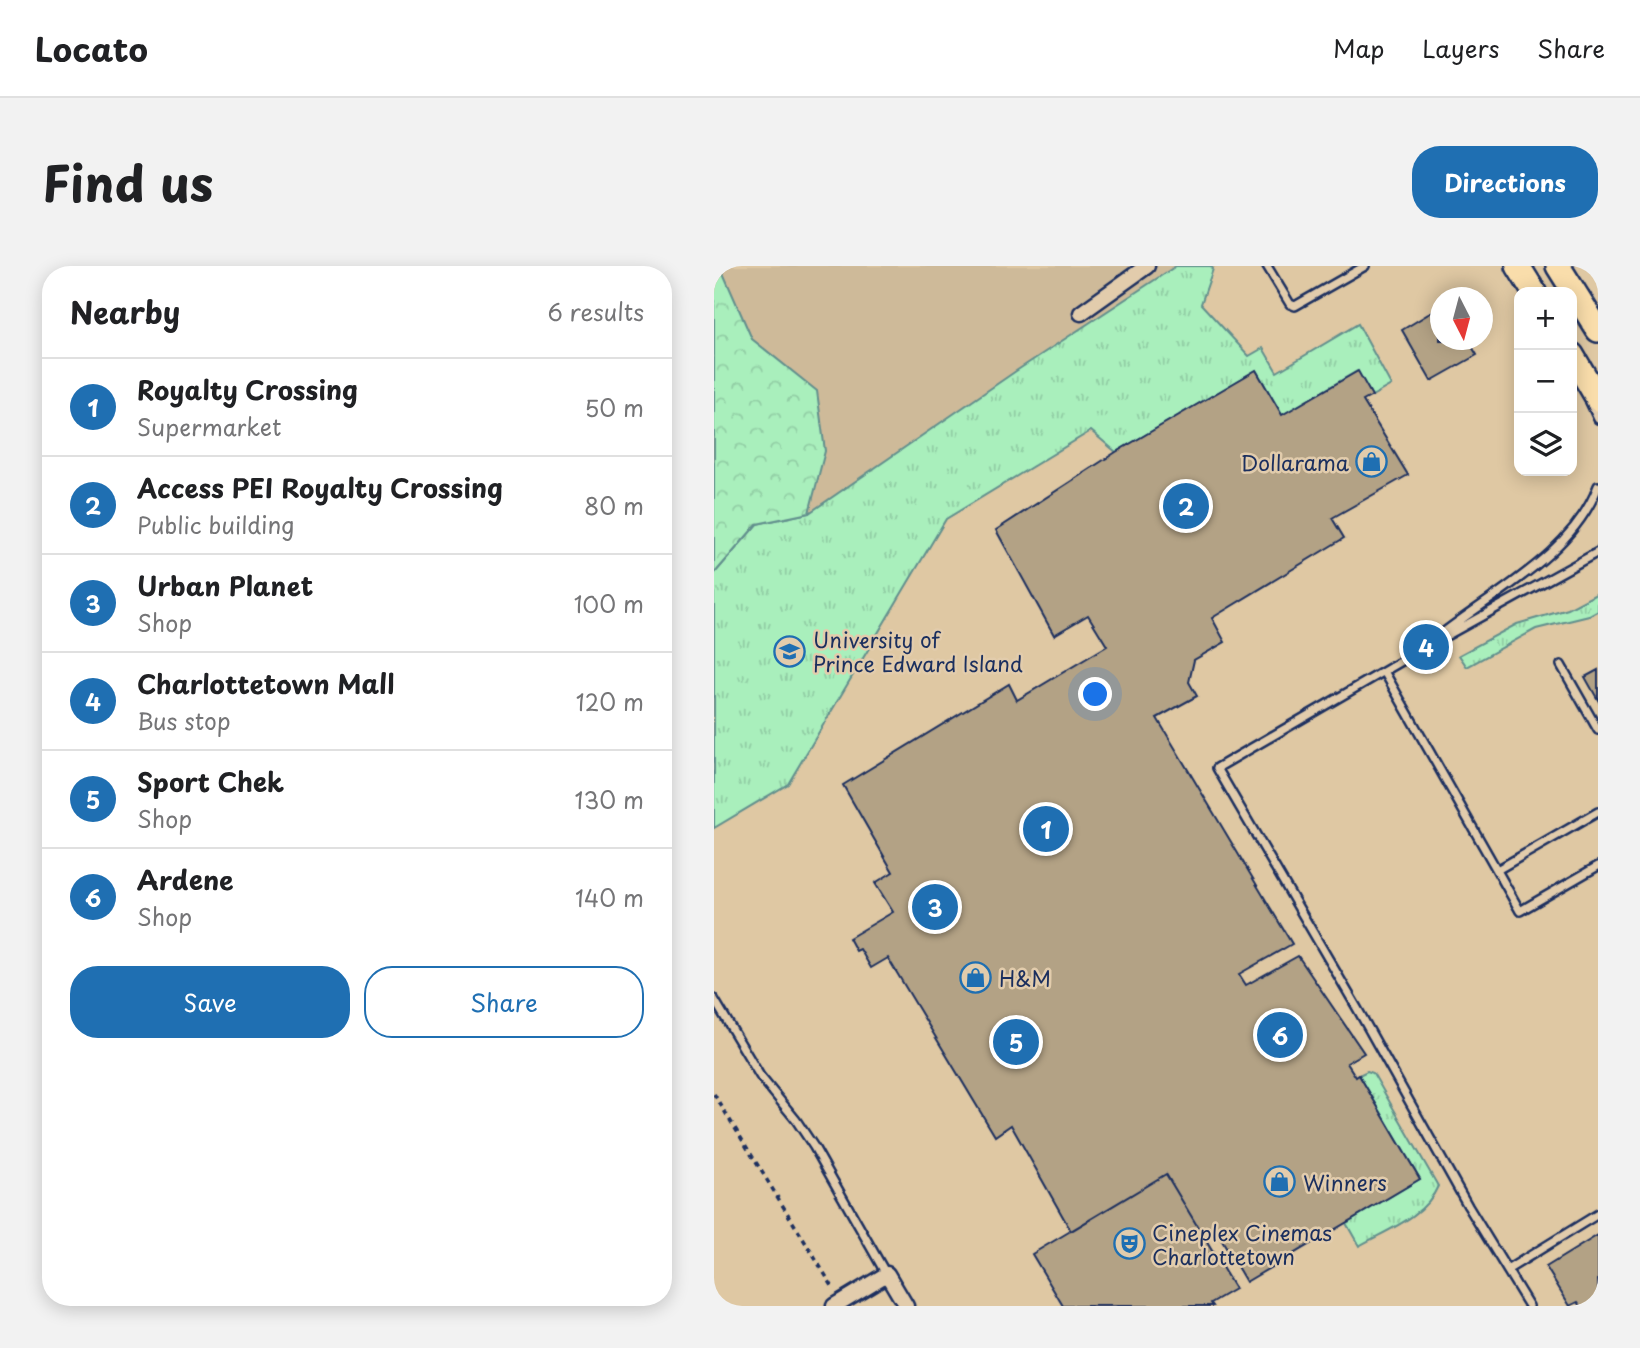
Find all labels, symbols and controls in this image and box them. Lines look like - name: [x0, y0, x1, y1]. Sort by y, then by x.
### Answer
- text: Locato: [35, 23, 148, 73]
- text: Map: [1333, 30, 1384, 66]
- text: Layers: [1422, 30, 1499, 66]
- text: Share: [1537, 30, 1605, 66]
- text: Find us: [42, 145, 213, 219]
- button: Directions: [1412, 146, 1598, 218]
- north arrow: [1430, 287, 1493, 350]
- map controls: [1514, 287, 1577, 476]
- button: +: [1514, 287, 1577, 350]
- text: Nearby: [70, 289, 180, 334]
- text: 6 results: [548, 294, 644, 329]
- button: −: [1514, 350, 1577, 413]
- text: Royalty Crossing: [137, 370, 358, 409]
- text: 1: [88, 390, 99, 425]
- text: 50 m: [584, 390, 644, 425]
- text: Supermarket: [137, 409, 281, 444]
- button: layers: [1514, 413, 1577, 476]
- shop icon: Dollarama: [1355, 445, 1389, 479]
- place label: Dollarama: [1240, 446, 1350, 478]
- text: Access PEI Royalty Crossing: [137, 468, 503, 507]
- pin: 2: [1163, 480, 1209, 532]
- text: 2: [85, 488, 101, 523]
- text: 80 m: [584, 488, 644, 523]
- text: Public building: [137, 507, 294, 542]
- text: Urban Planet: [137, 566, 313, 605]
- text: 3: [85, 586, 101, 621]
- text: 100 m: [574, 586, 644, 621]
- text: Shop: [137, 605, 192, 640]
- pin: 4: [1403, 621, 1449, 673]
- place label: University of Prince Edward Island: [813, 623, 1023, 679]
- school or university icon: University of Prince Edward Island: [773, 634, 807, 668]
- text: Charlottetown Mall: [137, 664, 394, 703]
- your location: [1078, 677, 1112, 711]
- text: 4: [85, 684, 101, 719]
- text: 120 m: [576, 684, 644, 719]
- text: Bus stop: [137, 703, 231, 738]
- text: Sport Chek: [137, 762, 284, 801]
- text: 5: [86, 782, 100, 817]
- text: 130 m: [574, 782, 644, 817]
- text: Shop: [137, 801, 192, 836]
- pin: 1: [1023, 803, 1069, 855]
- text: Ardene: [137, 860, 233, 899]
- text: 6: [85, 880, 101, 915]
- text: 140 m: [575, 880, 644, 915]
- pin: 3: [912, 881, 958, 933]
- text: Shop: [137, 899, 192, 934]
- shop icon: H&M: [959, 961, 993, 995]
- place label: H&M: [999, 962, 1051, 994]
- button: Save: [70, 966, 350, 1038]
- button: Share: [364, 966, 644, 1038]
- pin: 6: [1257, 1009, 1303, 1061]
- pin: 5: [993, 1016, 1039, 1068]
- shop icon: Winners: [1263, 1165, 1297, 1199]
- place label: Winners: [1303, 1166, 1387, 1198]
- place label: Cineplex Cinemas Charlottetown: [1152, 1216, 1332, 1272]
- theatre icon: Cineplex Cinemas Charlottetown: [1112, 1227, 1146, 1261]

